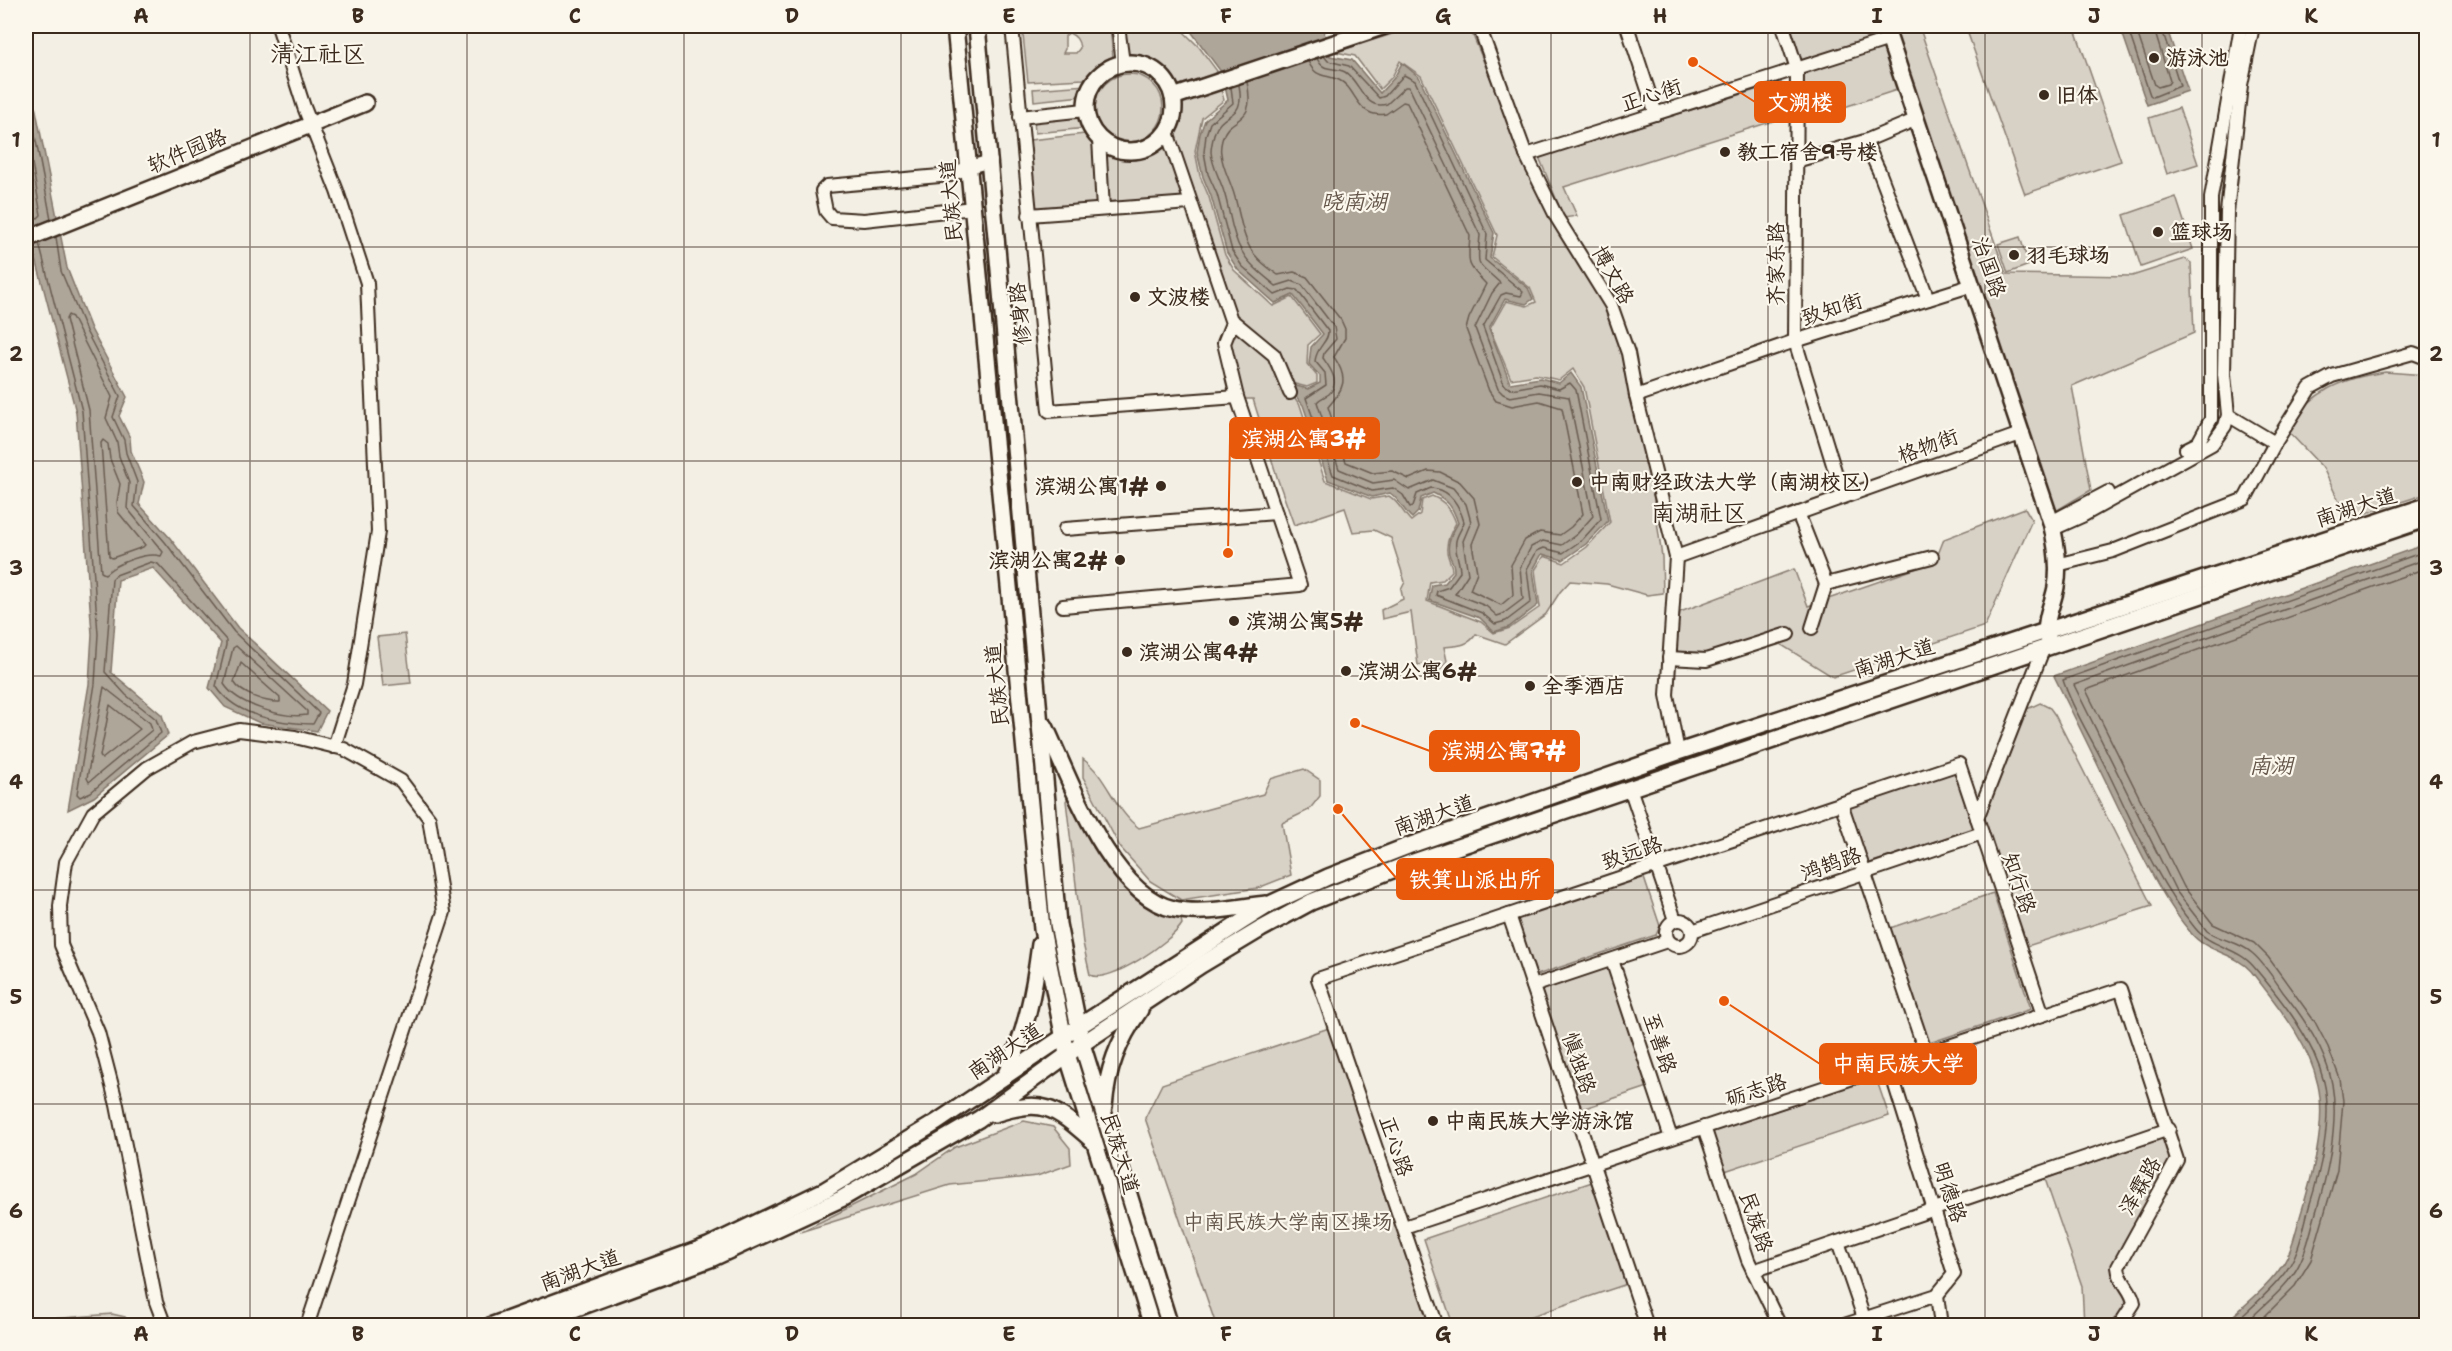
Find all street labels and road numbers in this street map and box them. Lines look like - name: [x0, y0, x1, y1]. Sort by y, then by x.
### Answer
- street label: 正心街: [1617, 72, 1685, 118]
- street label: 软件园路: [143, 122, 231, 180]
- street label: 民族大道: [933, 158, 969, 244]
- street label: 齐家东路: [1762, 222, 1790, 306]
- street label: 治国路: [1966, 233, 2012, 301]
- street label: 博文路: [1585, 241, 1641, 309]
- street label: 修身路: [1003, 281, 1037, 347]
- street label: 致知街: [1798, 286, 1866, 332]
- street label: 格物街: [1894, 422, 1962, 470]
- street label: 南湖大道: [2312, 481, 2400, 533]
- street label: 南湖大道: [1850, 632, 1938, 684]
- street label: 民族大道: [979, 642, 1015, 728]
- street label: 南湖大道: [1390, 788, 1478, 842]
- street label: 致远路: [1598, 830, 1666, 876]
- street label: 鸿鹄路: [1797, 841, 1865, 887]
- street label: 知行路: [1996, 849, 2042, 917]
- street label: 至善路: [1637, 1009, 1683, 1077]
- street label: 南湖大道: [962, 1016, 1048, 1086]
- street label: 慎独路: [1556, 1029, 1602, 1097]
- street label: 砺志路: [1722, 1067, 1790, 1113]
- street label: 民族大道: [1094, 1109, 1146, 1197]
- street label: 正心路: [1373, 1112, 1419, 1180]
- street label: 泽霖路: [2112, 1152, 2168, 1220]
- street label: 明德路: [1927, 1158, 1973, 1226]
- street label: 民族路: [1733, 1188, 1779, 1256]
- street label: 南湖大道: [536, 1242, 624, 1298]

